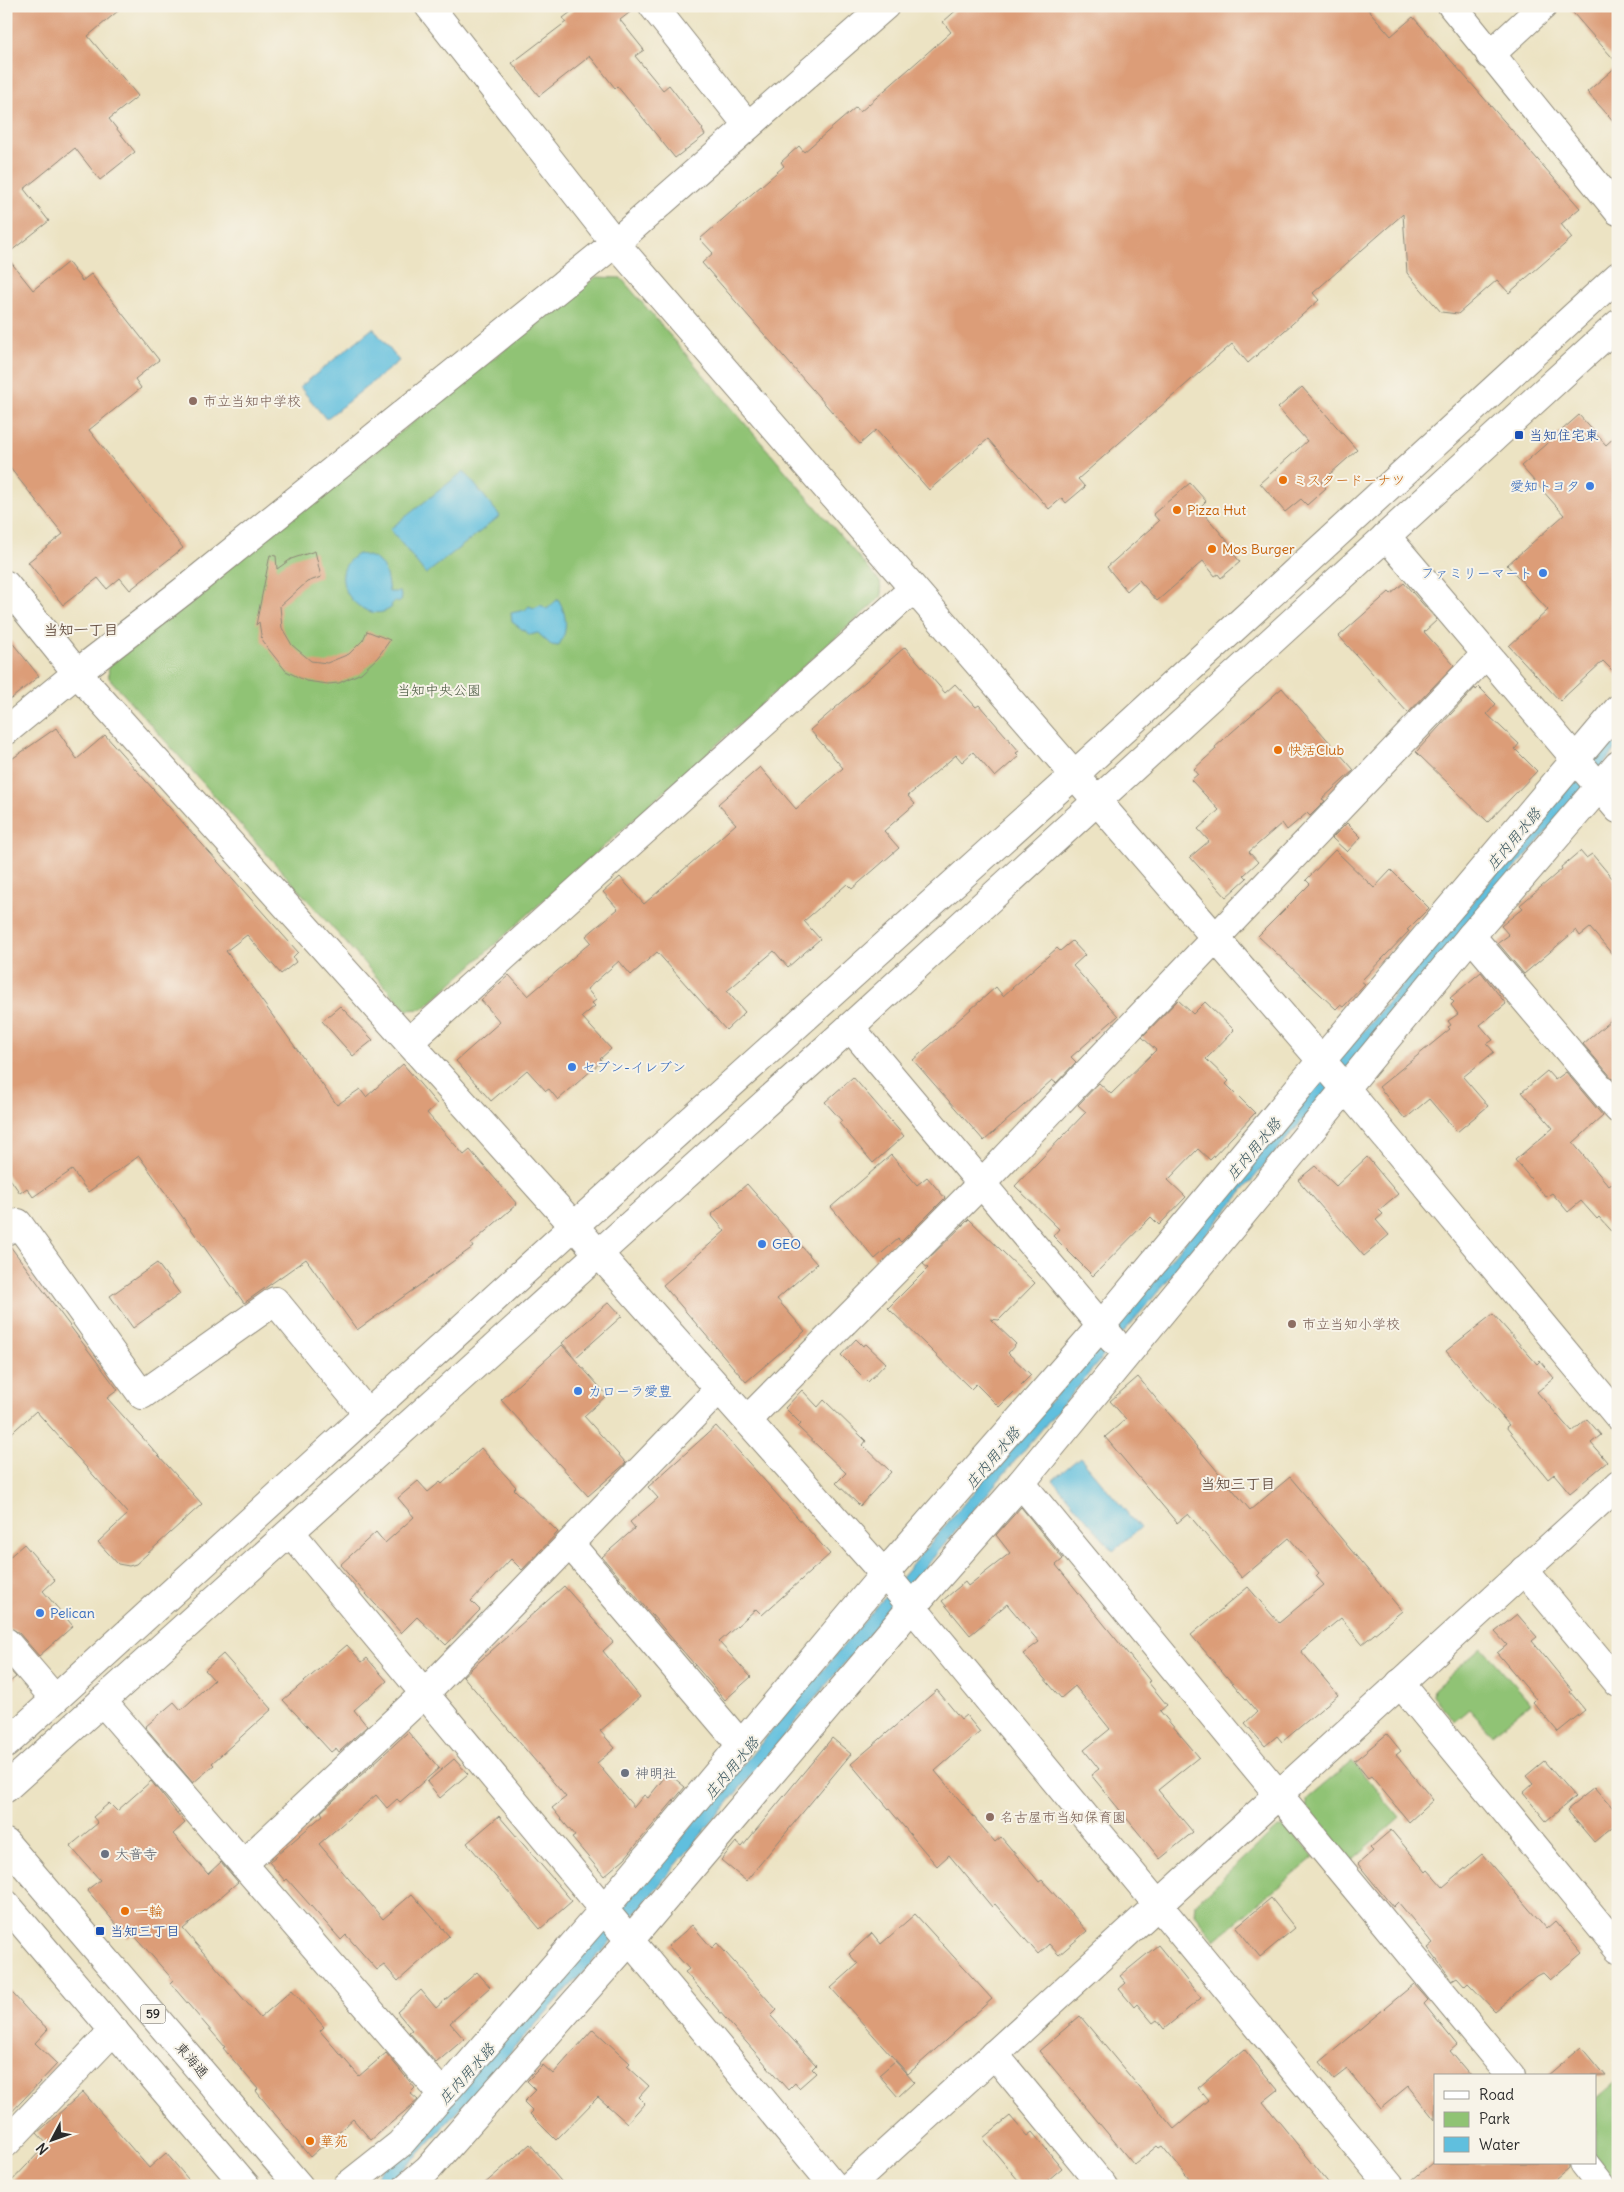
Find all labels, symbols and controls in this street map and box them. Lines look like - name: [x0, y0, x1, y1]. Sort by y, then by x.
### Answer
- place label: 市立当知中学校: [203, 392, 301, 410]
- marker: 市立当知中学校: [187, 395, 199, 407]
- place label: 当知住宅東: [1529, 426, 1599, 444]
- marker: 当知住宅東: [1513, 429, 1525, 441]
- place label: ミスタードーナツ: [1293, 471, 1405, 489]
- marker: ミスタードーナツ: [1277, 474, 1289, 486]
- place label: 愛知トヨタ: [1510, 477, 1580, 495]
- marker: 愛知トヨタ: [1584, 480, 1596, 492]
- place label: Pizza Hut: [1187, 501, 1246, 519]
- marker: Pizza Hut: [1171, 504, 1183, 516]
- place label: Mos Burger: [1222, 540, 1295, 558]
- marker: Mos Burger: [1206, 543, 1218, 555]
- place label: ファミリーマート: [1421, 564, 1533, 582]
- marker: ファミリーマート: [1537, 567, 1549, 579]
- district label: 当知一丁目: [43, 620, 119, 639]
- park label: 当知中央公園: [397, 681, 481, 699]
- place label: 快活Club: [1288, 741, 1345, 759]
- marker: 快活Club: [1272, 744, 1284, 756]
- water label: 庄内用水路: [1482, 803, 1546, 874]
- place label: セブン-イレブン: [582, 1058, 686, 1076]
- marker: セブン-イレブン: [566, 1061, 578, 1073]
- water label: 庄内用水路: [1222, 1113, 1286, 1184]
- place label: GEO: [772, 1235, 801, 1253]
- marker: GEO: [756, 1238, 768, 1250]
- place label: 市立当知小学校: [1302, 1315, 1400, 1333]
- marker: 市立当知小学校: [1286, 1318, 1298, 1330]
- place label: カローラ愛豊: [588, 1382, 672, 1400]
- marker: カローラ愛豊: [572, 1385, 584, 1397]
- water label: 庄内用水路: [961, 1422, 1025, 1493]
- district label: 当知三丁目: [1200, 1474, 1276, 1493]
- place label: Pelican: [50, 1604, 95, 1622]
- marker: Pelican: [34, 1607, 46, 1619]
- water label: 庄内用水路: [700, 1732, 764, 1803]
- place label: 神明社: [635, 1764, 677, 1782]
- marker: 神明社: [619, 1767, 631, 1779]
- place label: 名古屋市当知保育園: [1000, 1808, 1126, 1826]
- marker: 名古屋市当知保育園: [984, 1811, 996, 1823]
- place label: 大音寺: [115, 1845, 157, 1863]
- marker: 大音寺: [99, 1848, 111, 1860]
- place label: 一輪: [135, 1902, 163, 1920]
- marker: 一輪: [119, 1905, 131, 1917]
- place label: 当知三丁目: [110, 1922, 180, 1940]
- marker: 当知三丁目: [94, 1925, 106, 1937]
- road number: 59: [140, 2005, 166, 2024]
- street label: 東海通: [171, 2038, 213, 2082]
- water label: 庄内用水路: [434, 2039, 499, 2108]
- legend: [1434, 2074, 1596, 2164]
- text: Road: [1479, 2085, 1514, 2104]
- text: Park: [1479, 2109, 1510, 2128]
- north arrow: [28, 2114, 78, 2164]
- place label: 華苑: [320, 2132, 348, 2150]
- marker: 華苑: [304, 2135, 316, 2147]
- text: Water: [1479, 2135, 1520, 2154]
- text: N: [32, 2139, 52, 2158]

